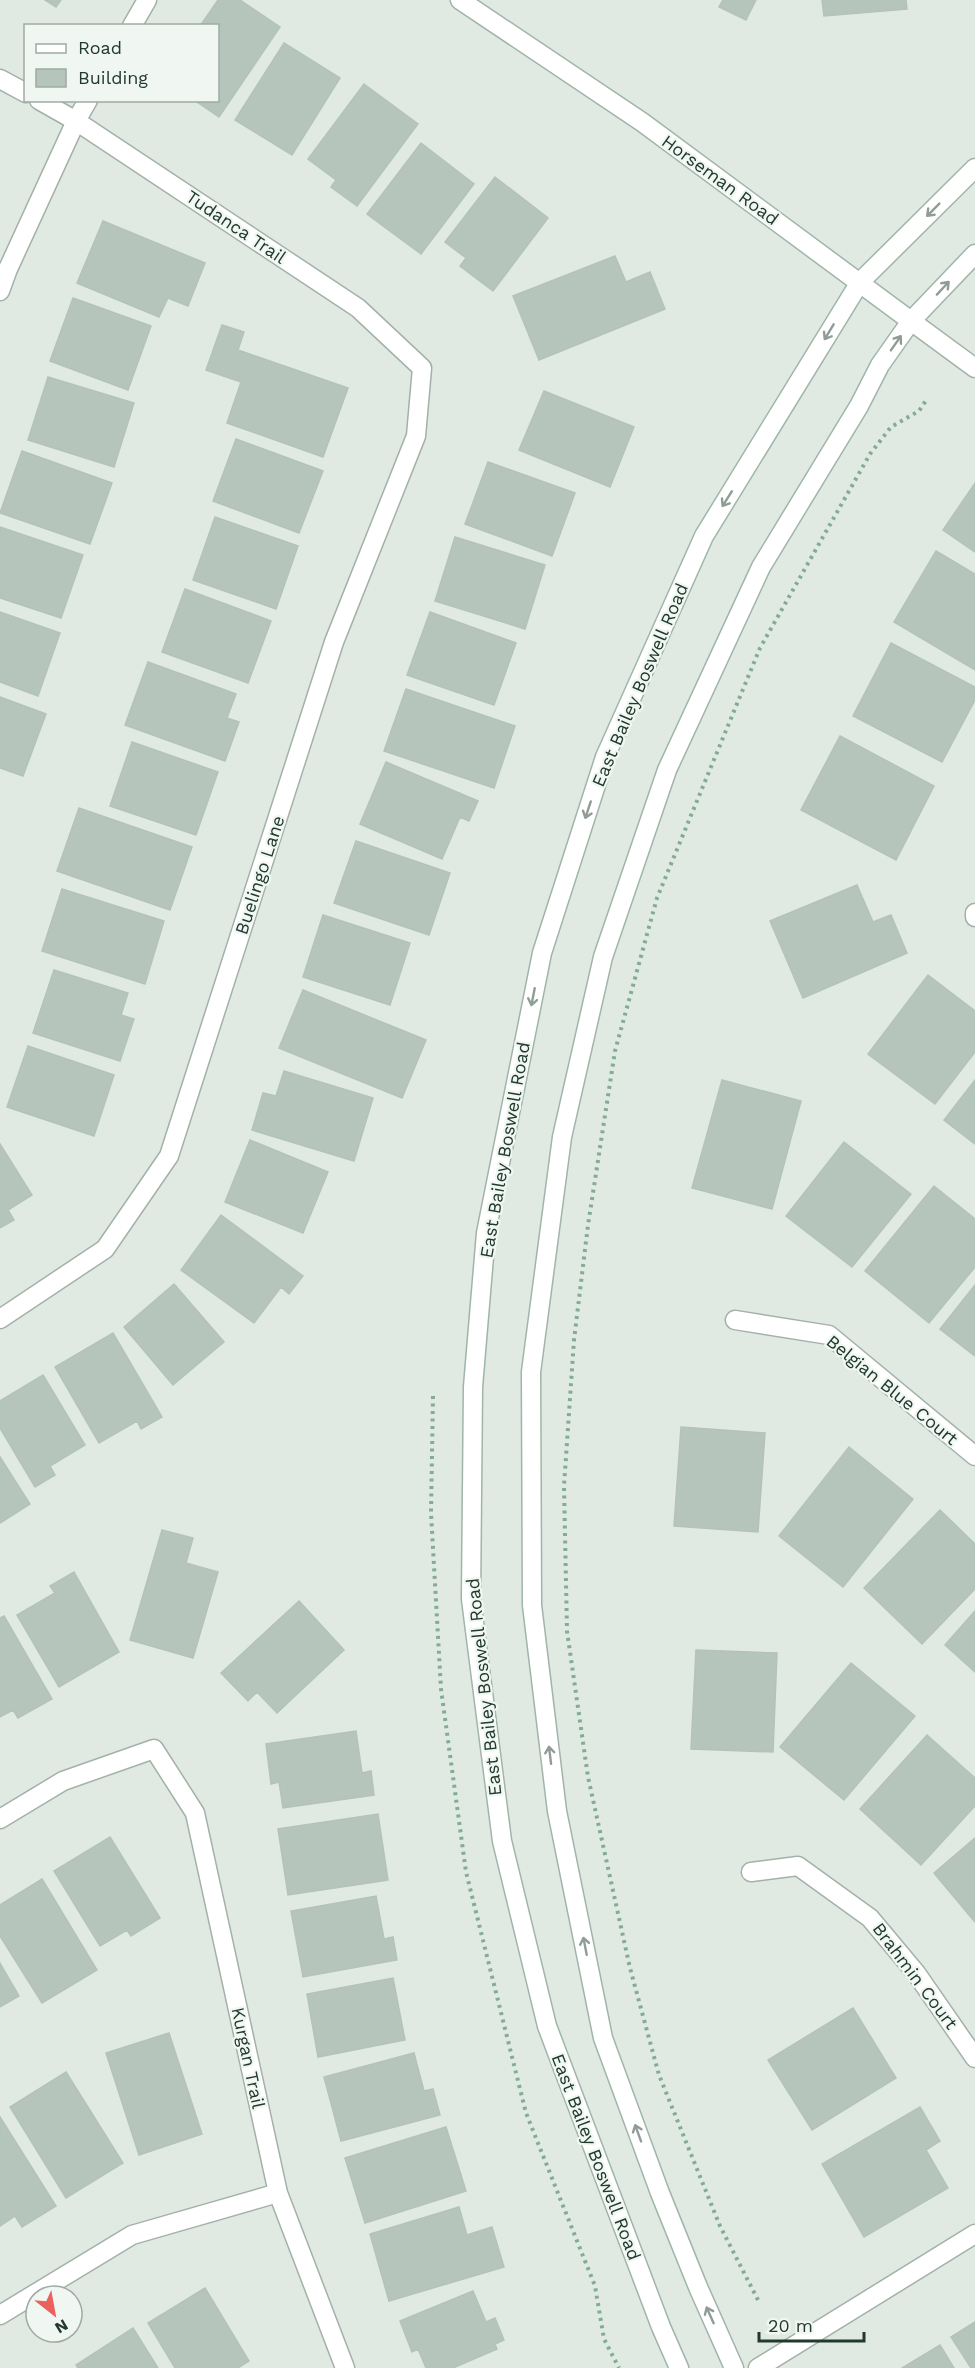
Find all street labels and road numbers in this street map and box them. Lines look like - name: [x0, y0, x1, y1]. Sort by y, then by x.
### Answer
- street label: Horseman Road: [658, 130, 783, 229]
- street label: Tudanca Trail: [182, 185, 291, 268]
- street label: East Bailey Boswell Road: [587, 580, 692, 790]
- street label: Buelingo Lane: [230, 813, 289, 937]
- street label: East Bailey Boswell Road: [475, 1040, 534, 1260]
- street label: Belgian Blue Court: [822, 1330, 963, 1449]
- street label: East Bailey Boswell Road: [462, 1577, 505, 1797]
- street label: Brahmin Court: [868, 1918, 963, 2033]
- street label: Kurgan Trail: [227, 2005, 270, 2111]
- street label: East Bailey Boswell Road: [547, 2051, 646, 2263]

